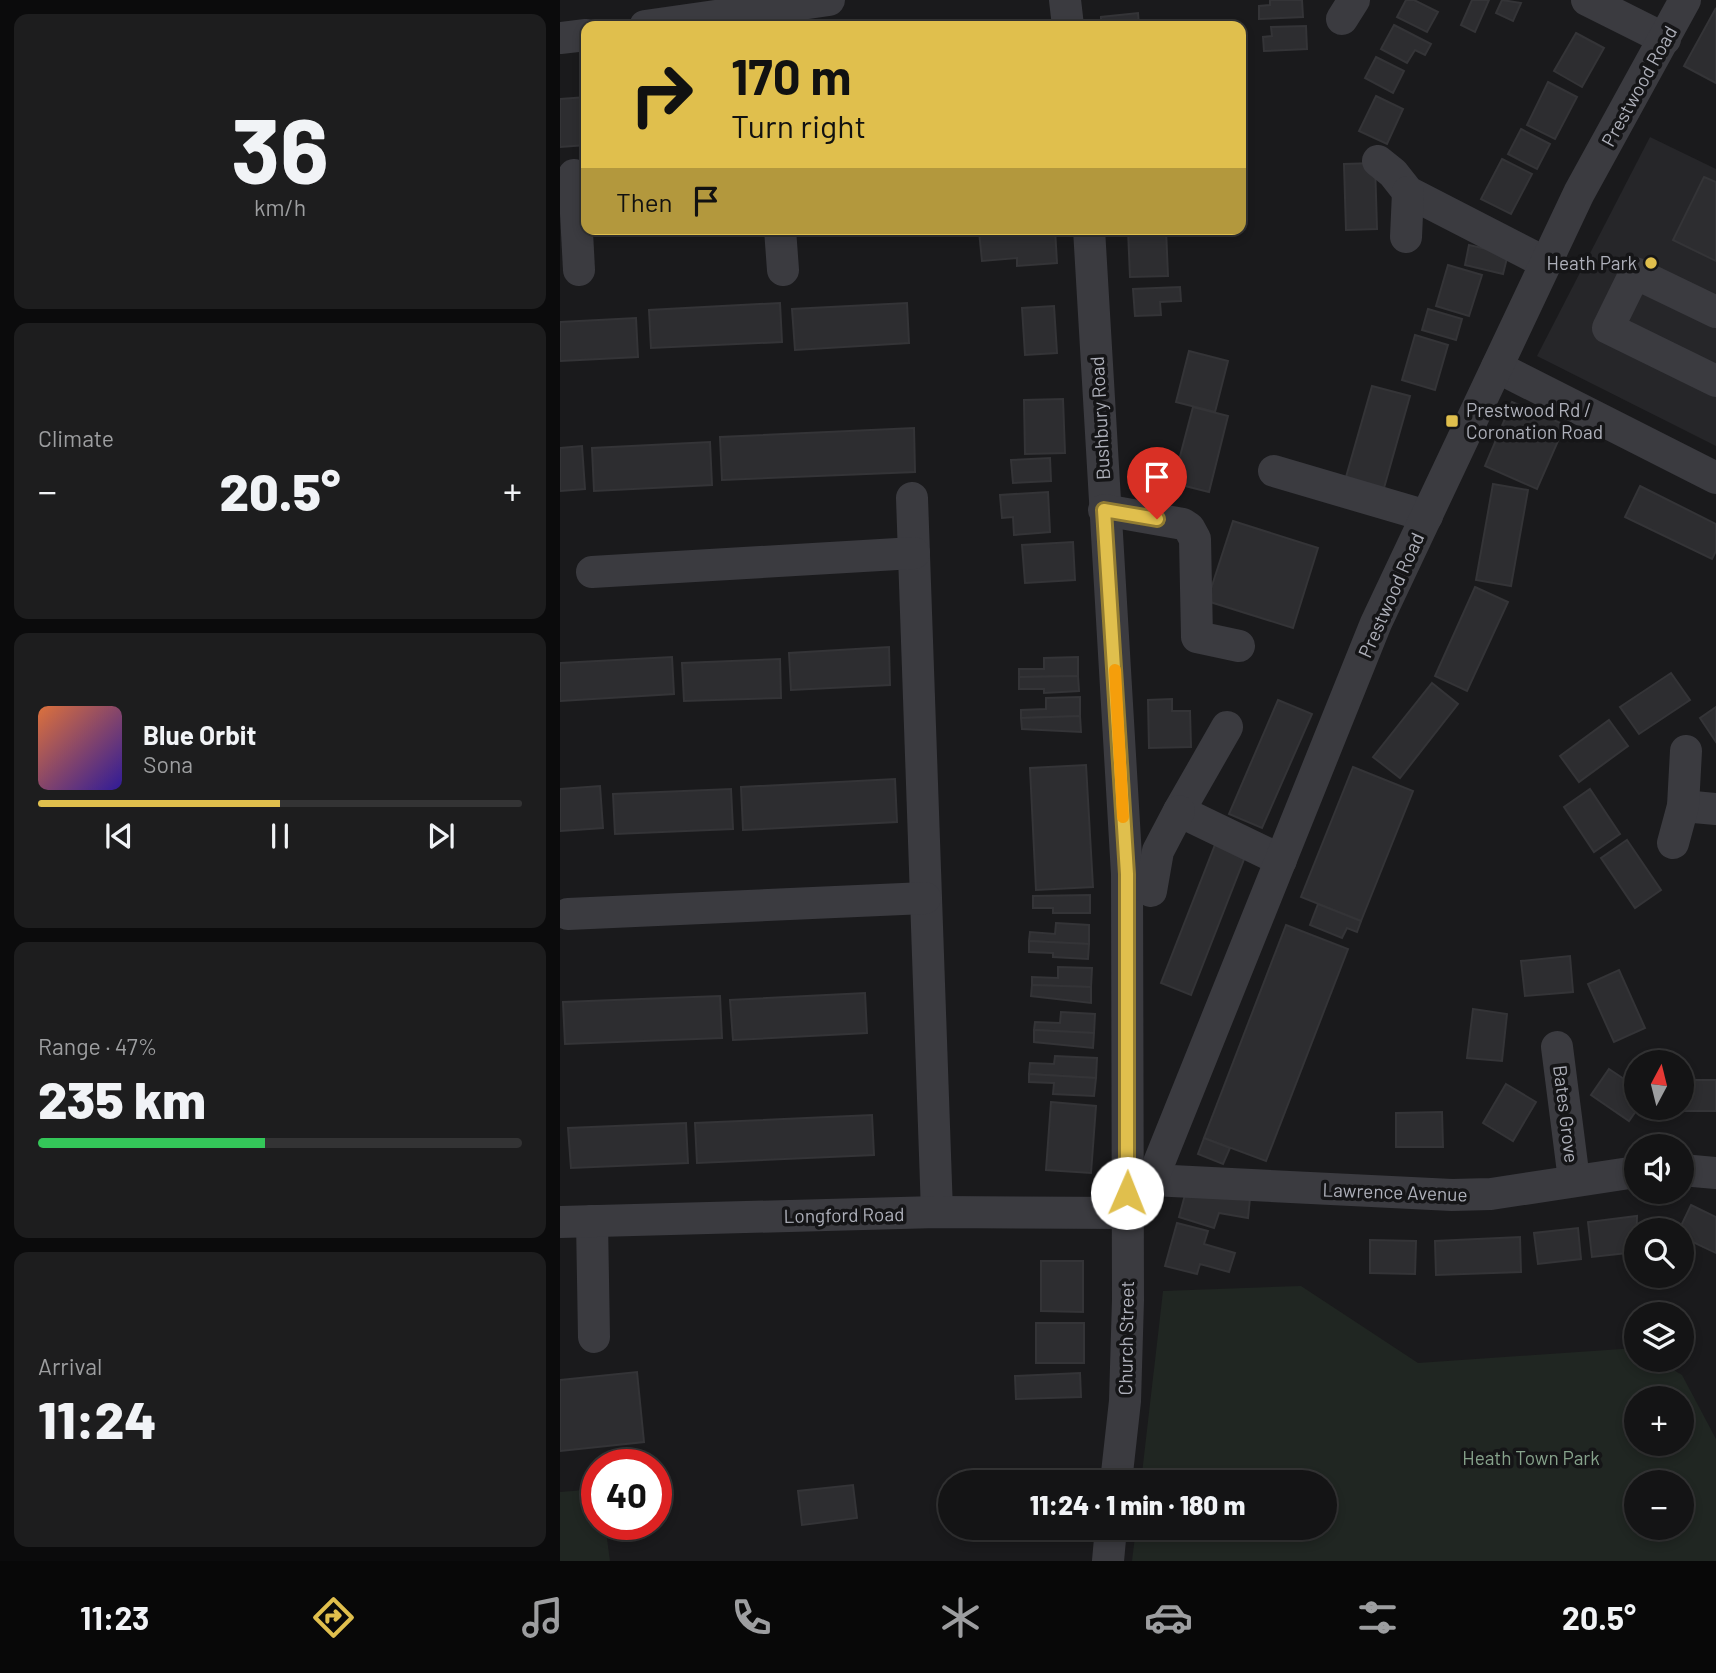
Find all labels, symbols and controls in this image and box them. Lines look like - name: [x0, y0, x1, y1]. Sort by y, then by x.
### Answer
- street label: Prestwood Road: [1596, 21, 1681, 150]
- text: 170 m: [731, 46, 851, 105]
- icon: right: [616, 49, 707, 140]
- text: 36: [231, 93, 329, 202]
- text: Turn right: [731, 106, 866, 144]
- icon: arrive: [687, 182, 725, 220]
- text: Then: [616, 186, 673, 217]
- text: km/h: [254, 193, 306, 221]
- place label: Heath Park: [1547, 251, 1637, 274]
- marker: Heath Park: [1643, 255, 1659, 271]
- street label: Bushbury Road: [1085, 356, 1114, 480]
- place label: Prestwood Rd / Coronation Road: [1466, 398, 1603, 443]
- marker: Prestwood Rd / Coronation Road: [1444, 413, 1460, 429]
- text: Climate: [38, 424, 114, 452]
- pin: [1127, 447, 1187, 519]
- icon: arrive: [1138, 458, 1176, 496]
- text: 20.5°: [219, 459, 341, 521]
- text: −: [38, 467, 57, 513]
- text: +: [503, 467, 522, 513]
- street label: Prestwood Road: [1353, 529, 1428, 661]
- text: Blue Orbit: [143, 719, 256, 750]
- text: Sona: [143, 750, 193, 778]
- icon: previous: [100, 817, 138, 855]
- icon: pause: [261, 817, 299, 855]
- icon: next: [422, 817, 460, 855]
- text: Range · 47%: [38, 1032, 157, 1060]
- north arrow: [1624, 1050, 1694, 1120]
- map controls: [1624, 1050, 1694, 1540]
- street label: Bates Grove: [1549, 1064, 1584, 1164]
- text: 235 km: [38, 1067, 206, 1129]
- button: sound: [1624, 1134, 1694, 1204]
- position arrow: [1090, 1156, 1164, 1230]
- street label: Lawrence Avenue: [1322, 1177, 1468, 1206]
- street label: Longford Road: [783, 1202, 905, 1227]
- button: search: [1624, 1218, 1694, 1288]
- street label: Church Street: [1113, 1281, 1138, 1395]
- button: layers: [1624, 1302, 1694, 1372]
- text: Arrival: [38, 1352, 102, 1380]
- button: +: [1624, 1386, 1694, 1456]
- text: 11:24: [38, 1387, 157, 1449]
- park label: Heath Town Park: [1462, 1446, 1600, 1469]
- speed limit sign: 40: [581, 1449, 672, 1540]
- button: −: [1624, 1470, 1694, 1540]
- text: 11:24 · 1 min · 180 m: [1030, 1489, 1245, 1520]
- icon: directions: [309, 1593, 358, 1642]
- icon: music: [518, 1593, 567, 1642]
- icon: phone: [727, 1593, 776, 1642]
- icon: climate: [936, 1593, 985, 1642]
- icon: car: [1144, 1593, 1193, 1642]
- icon: filters: [1353, 1593, 1402, 1642]
- text: 11:23: [80, 1598, 149, 1636]
- text: 20.5°: [1562, 1598, 1636, 1636]

